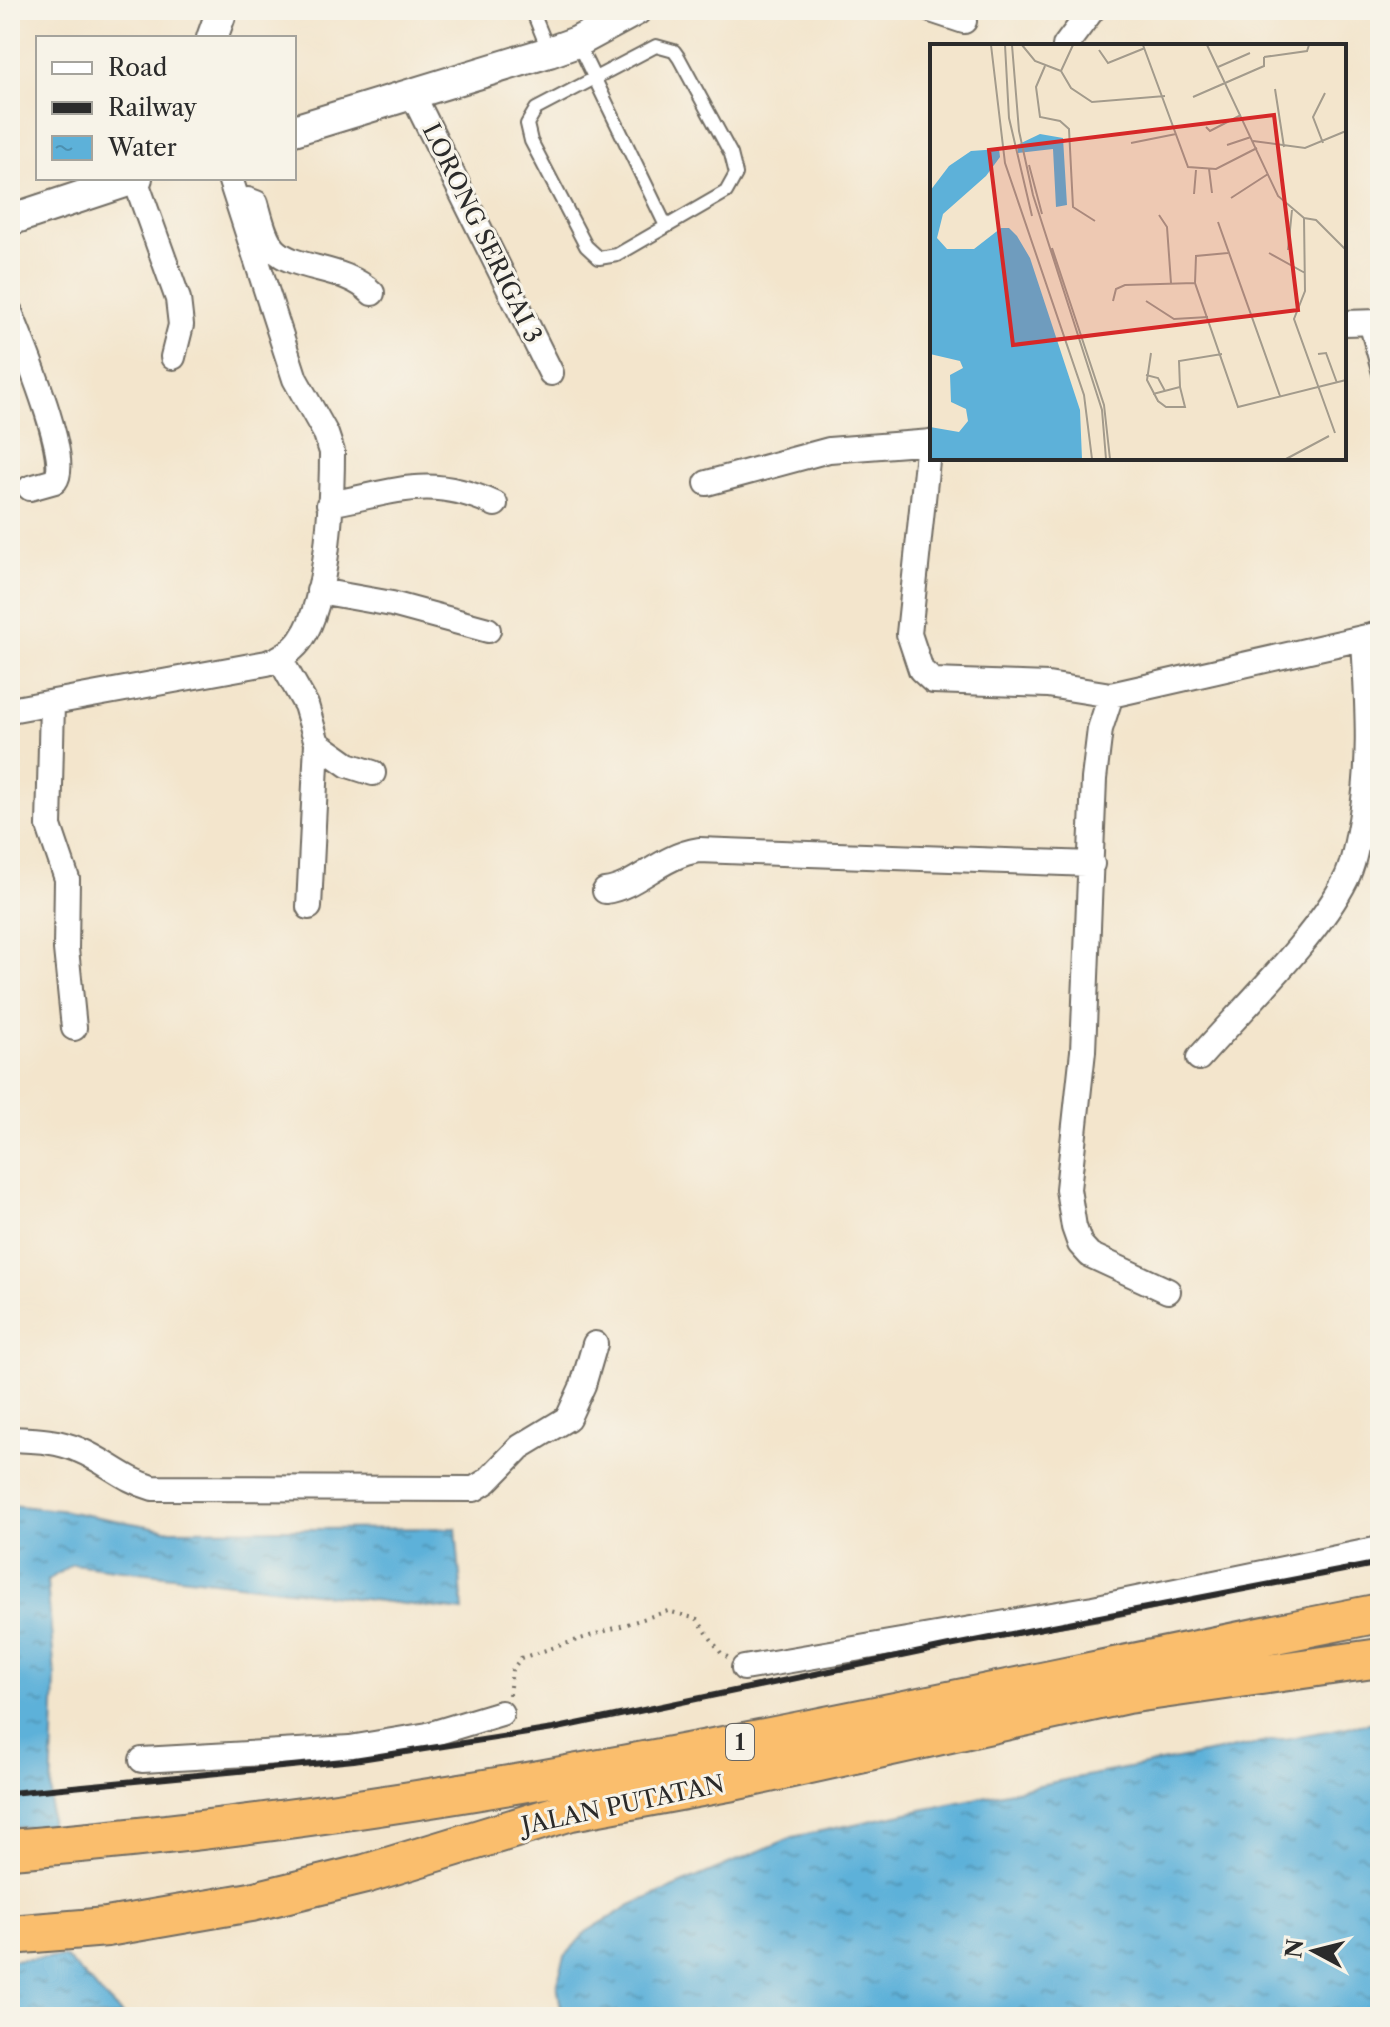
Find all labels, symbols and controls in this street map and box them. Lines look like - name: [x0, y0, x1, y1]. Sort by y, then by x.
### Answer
- legend: [36, 36, 296, 180]
- inset map: [930, 44, 1346, 460]
- text: Road: [108, 53, 168, 82]
- text: Railway: [108, 93, 198, 122]
- street label: LORONG SERIGAI 3: [417, 118, 548, 347]
- text: Water: [107, 133, 177, 162]
- road number: 1: [726, 1724, 754, 1760]
- street label: JALAN PUTATAN: [515, 1769, 727, 1841]
- north arrow: [1274, 1911, 1354, 1991]
- text: N: [1280, 1937, 1309, 1960]

